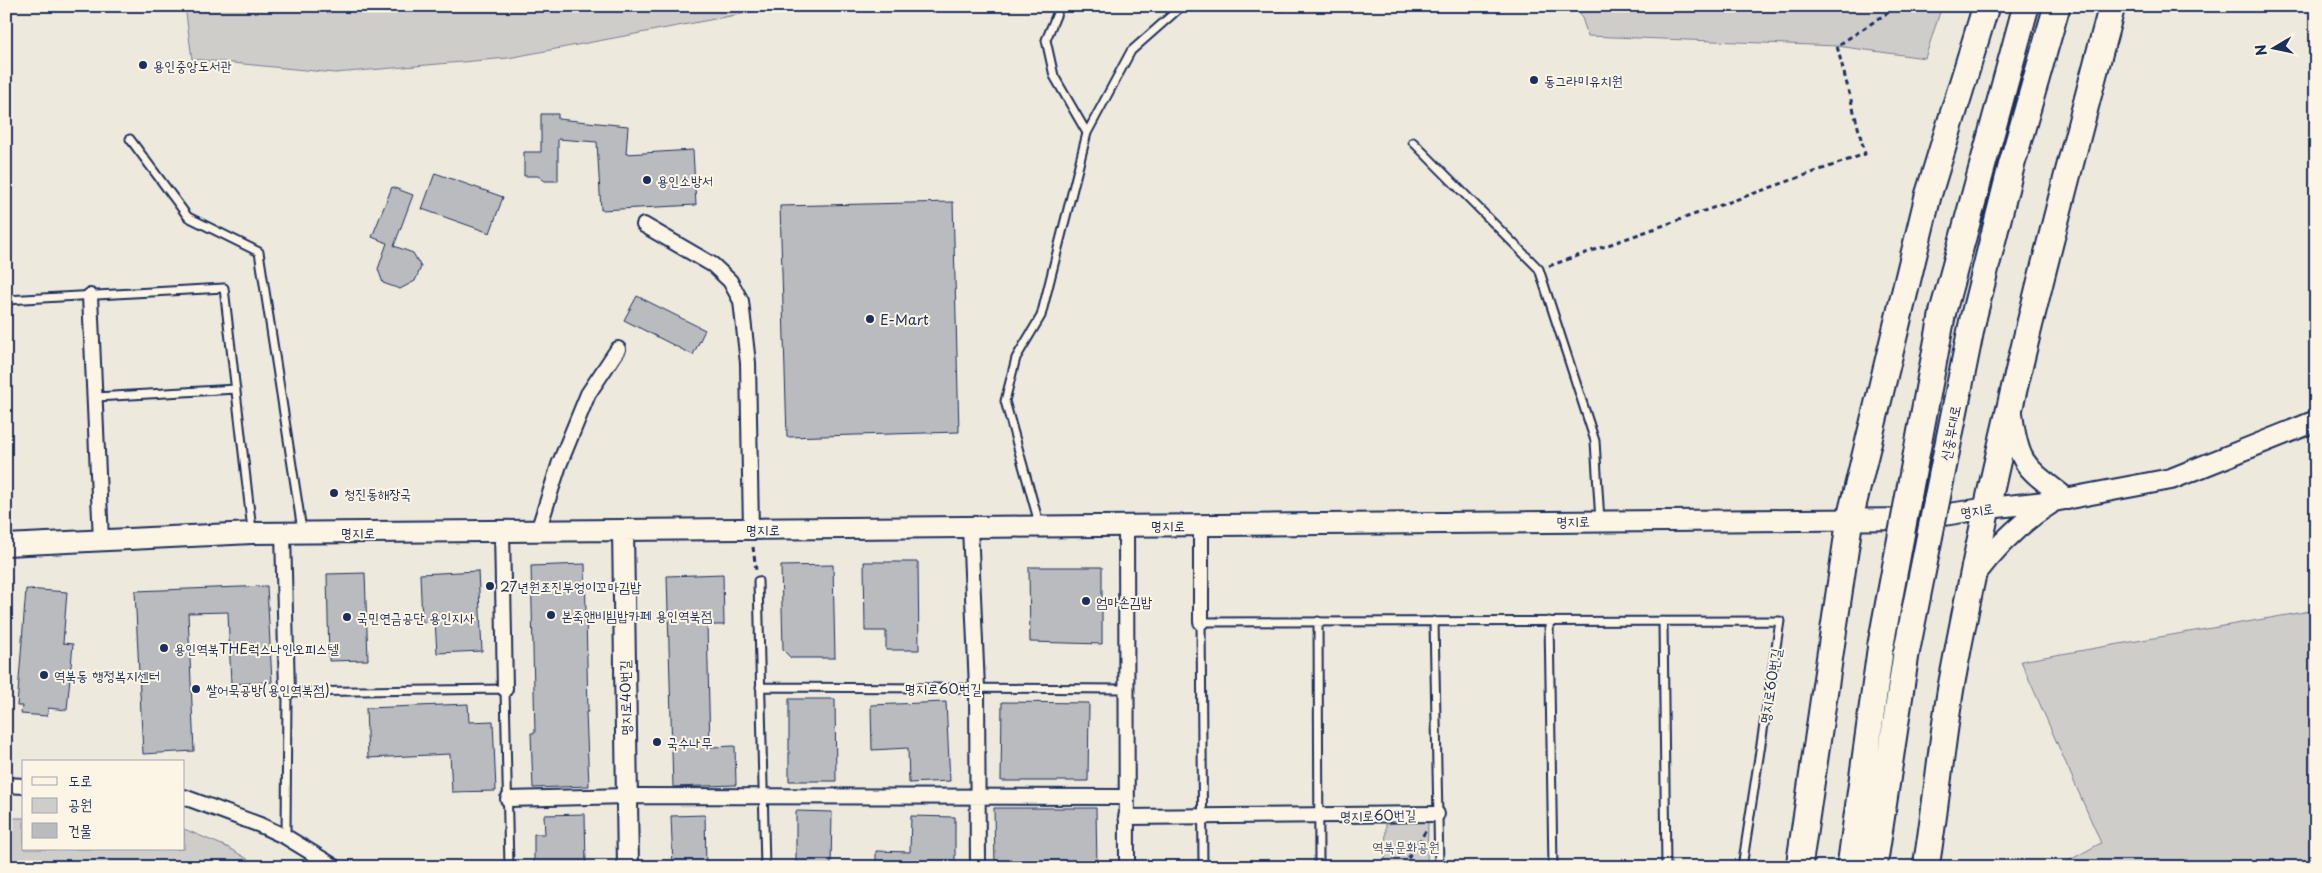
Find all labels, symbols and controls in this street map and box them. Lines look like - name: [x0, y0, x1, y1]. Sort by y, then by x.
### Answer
- north arrow: [2250, 22, 2300, 72]
- text: N: [2249, 43, 2272, 57]
- place label: 용인중앙도서관: [153, 55, 232, 76]
- marker: 용인중앙도서관: [137, 59, 149, 71]
- place label: 동그라미유치원: [1544, 70, 1623, 91]
- marker: 동그라미유치원: [1528, 74, 1540, 86]
- place label: 용인소방서: [657, 170, 713, 191]
- marker: 용인소방서: [641, 174, 653, 186]
- place label: E-Mart: [880, 309, 929, 330]
- marker: E-Mart: [864, 313, 876, 325]
- street label: 신중부대로: [1934, 403, 1966, 463]
- place label: 청진동해장국: [344, 483, 412, 504]
- marker: 청진동해장국: [328, 487, 340, 499]
- street label: 명지로: [1959, 497, 1995, 523]
- street label: 명지로: [1556, 510, 1590, 532]
- street label: 명지로: [1151, 515, 1185, 536]
- street label: 명지로: [746, 519, 780, 540]
- street label: 명지로: [341, 522, 375, 543]
- place label: 27년원조진부엉이꼬마김밥: [500, 576, 642, 597]
- marker: 27년원조진부엉이꼬마김밥: [484, 580, 496, 592]
- place label: 엄마손김밥: [1096, 591, 1153, 612]
- marker: 엄마손김밥: [1080, 595, 1092, 607]
- place label: 본죽앤비빔밥카페 용인역북점: [561, 605, 712, 626]
- place label: 국민연금공단 용인지사: [357, 607, 475, 628]
- marker: 본죽앤비빔밥카페 용인역북점: [545, 609, 557, 621]
- marker: 국민연금공단 용인지사: [341, 611, 353, 623]
- place label: 용인역북THE럭스나인오피스텔: [174, 638, 339, 659]
- marker: 용인역북THE럭스나인오피스텔: [158, 642, 170, 654]
- street label: 명지로60번길: [1754, 646, 1786, 725]
- street label: 명지로40번길: [614, 659, 636, 736]
- place label: 역북동 행정복지센터: [54, 665, 160, 686]
- marker: 역북동 행정복지센터: [38, 669, 50, 681]
- street label: 명지로60번길: [905, 678, 982, 699]
- place label: 쌀어묵공방(용인역북점): [206, 679, 330, 700]
- marker: 쌀어묵공방(용인역북점): [190, 683, 202, 695]
- place label: 국수나무: [667, 732, 712, 753]
- marker: 국수나무: [651, 736, 663, 748]
- legend: [22, 760, 185, 850]
- text: 도로: [68, 768, 92, 791]
- text: 공원: [68, 792, 92, 815]
- street label: 명지로60번길: [1340, 804, 1417, 826]
- text: 건물: [68, 818, 92, 841]
- park label: 역북문화공원: [1372, 836, 1440, 857]

